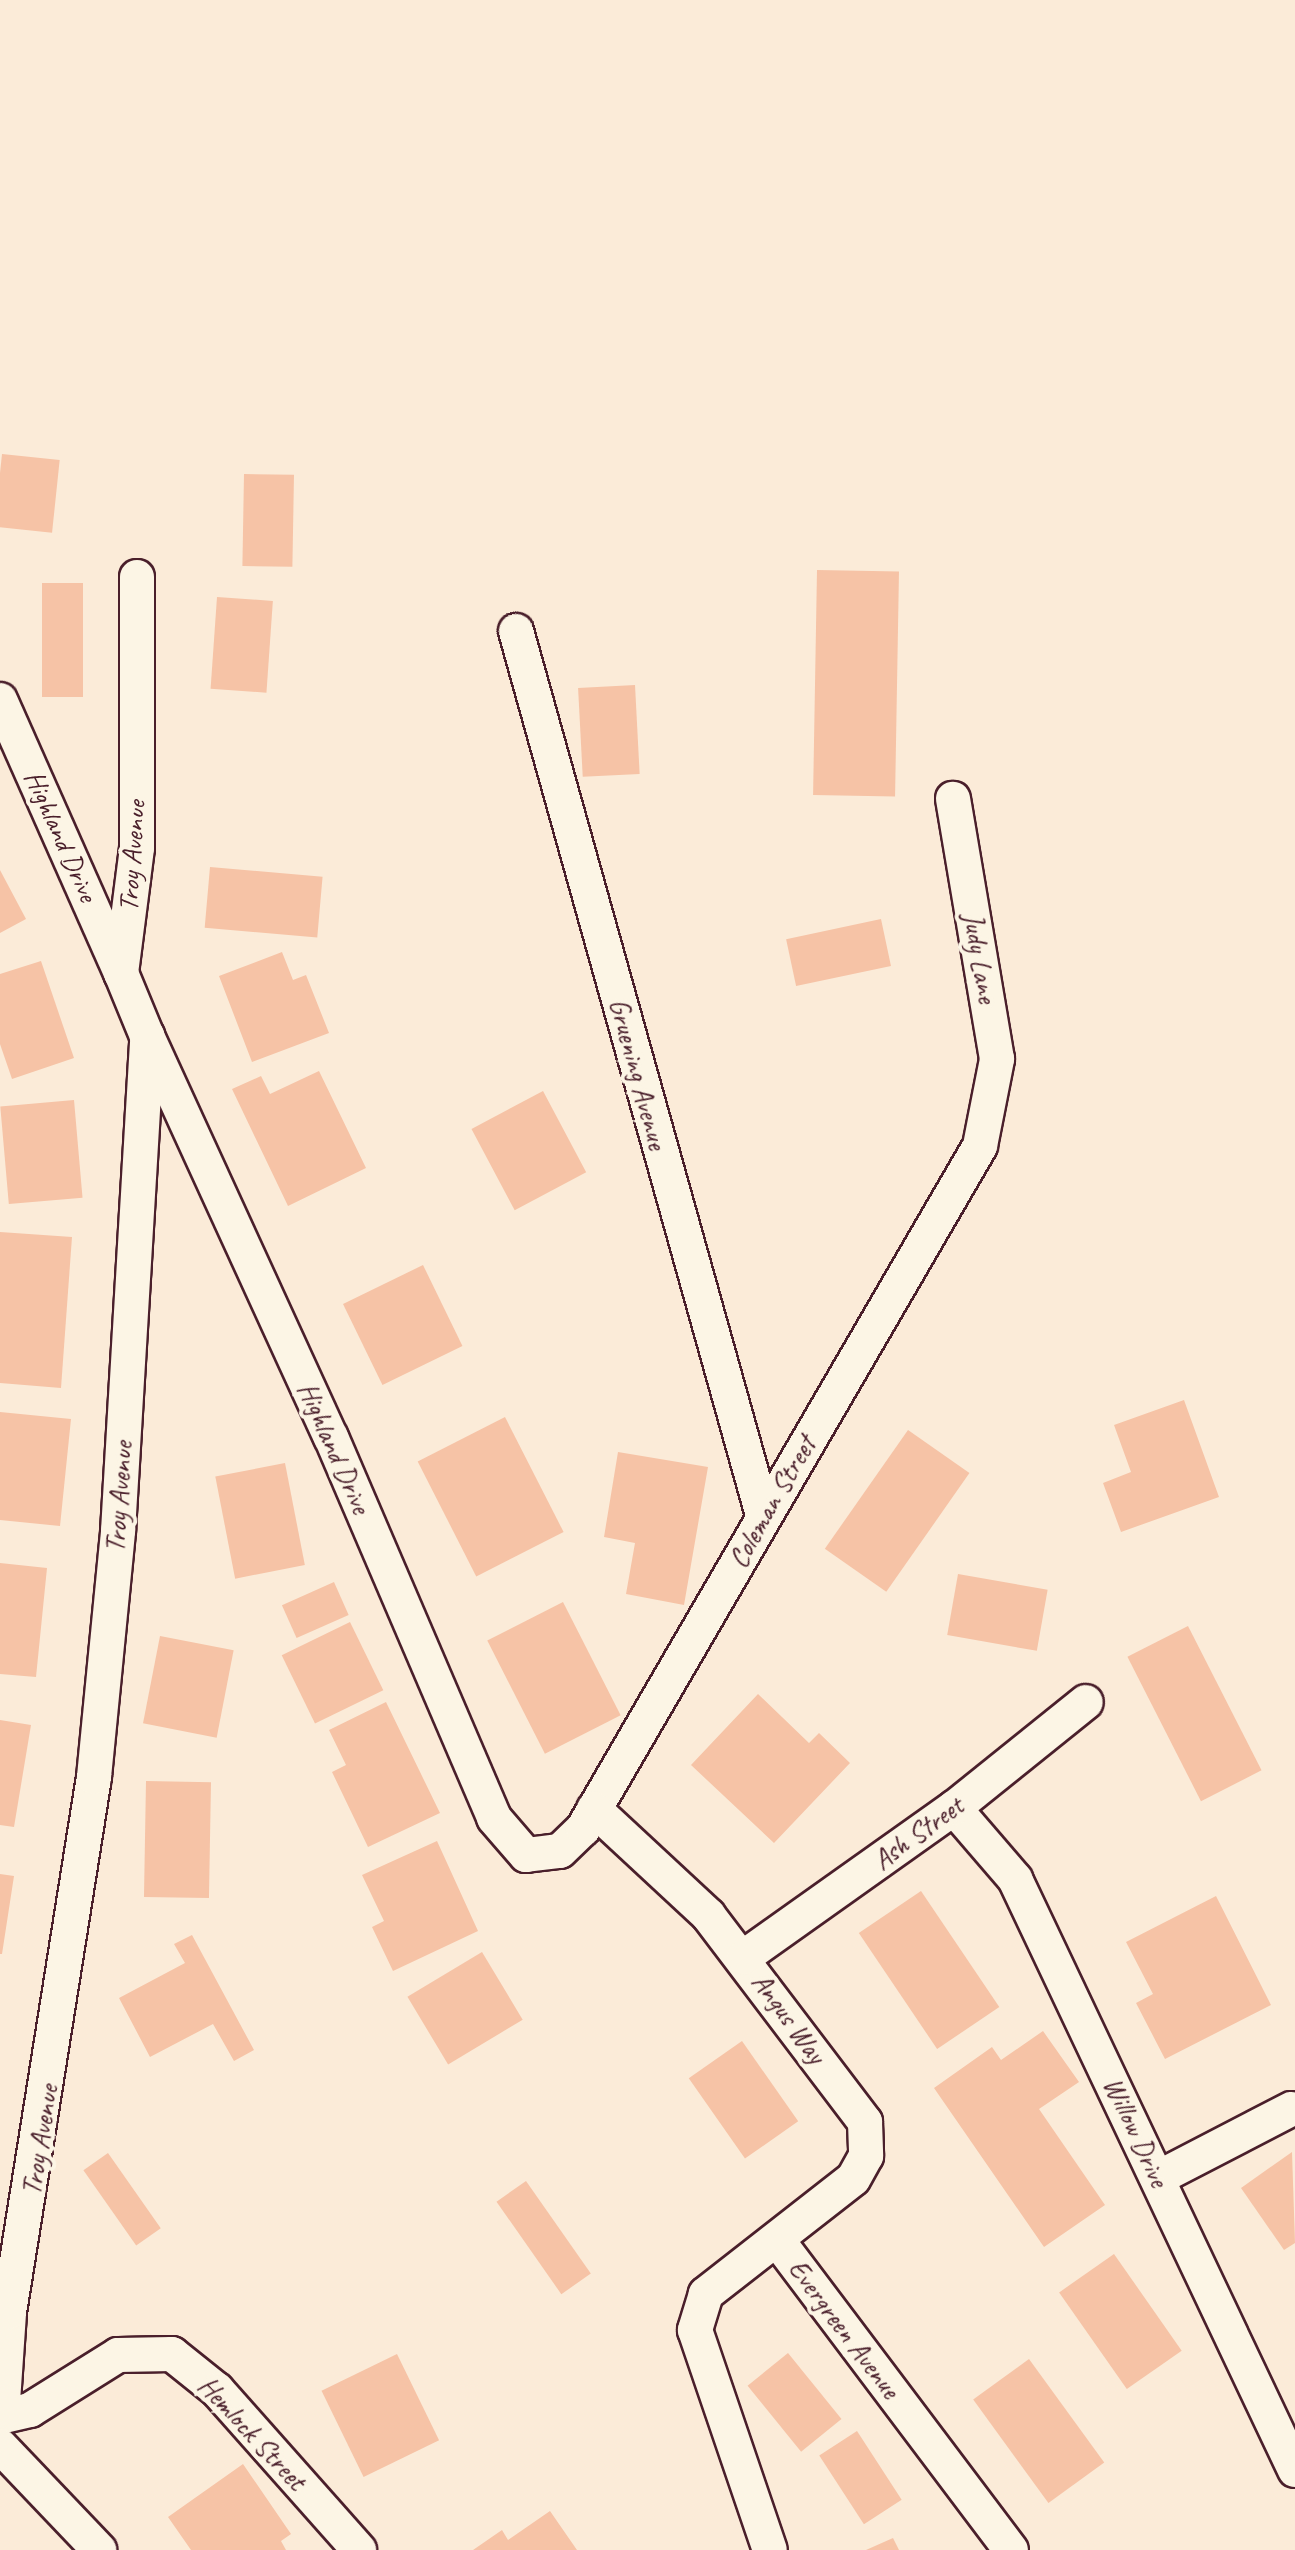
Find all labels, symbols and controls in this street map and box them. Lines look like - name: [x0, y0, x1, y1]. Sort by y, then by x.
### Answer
- street label: Highland Drive: [17, 765, 105, 907]
- street label: Troy Avenue: [111, 799, 153, 913]
- street label: Judy Lane: [956, 910, 1004, 1006]
- street label: Gruening Avenue: [602, 995, 674, 1153]
- street label: Highland Drive: [290, 1377, 378, 1519]
- street label: Coleman Street: [721, 1430, 823, 1574]
- street label: Troy Avenue: [98, 1440, 140, 1554]
- street label: Ash Street: [866, 1789, 970, 1877]
- street label: Angus Way: [745, 1966, 833, 2070]
- street label: Willow Drive: [1096, 2072, 1176, 2192]
- street label: Troy Avenue: [15, 2082, 65, 2198]
- street label: Evergreen Avenue: [781, 2253, 907, 2405]
- street label: Hemlock Street: [191, 2369, 313, 2497]

